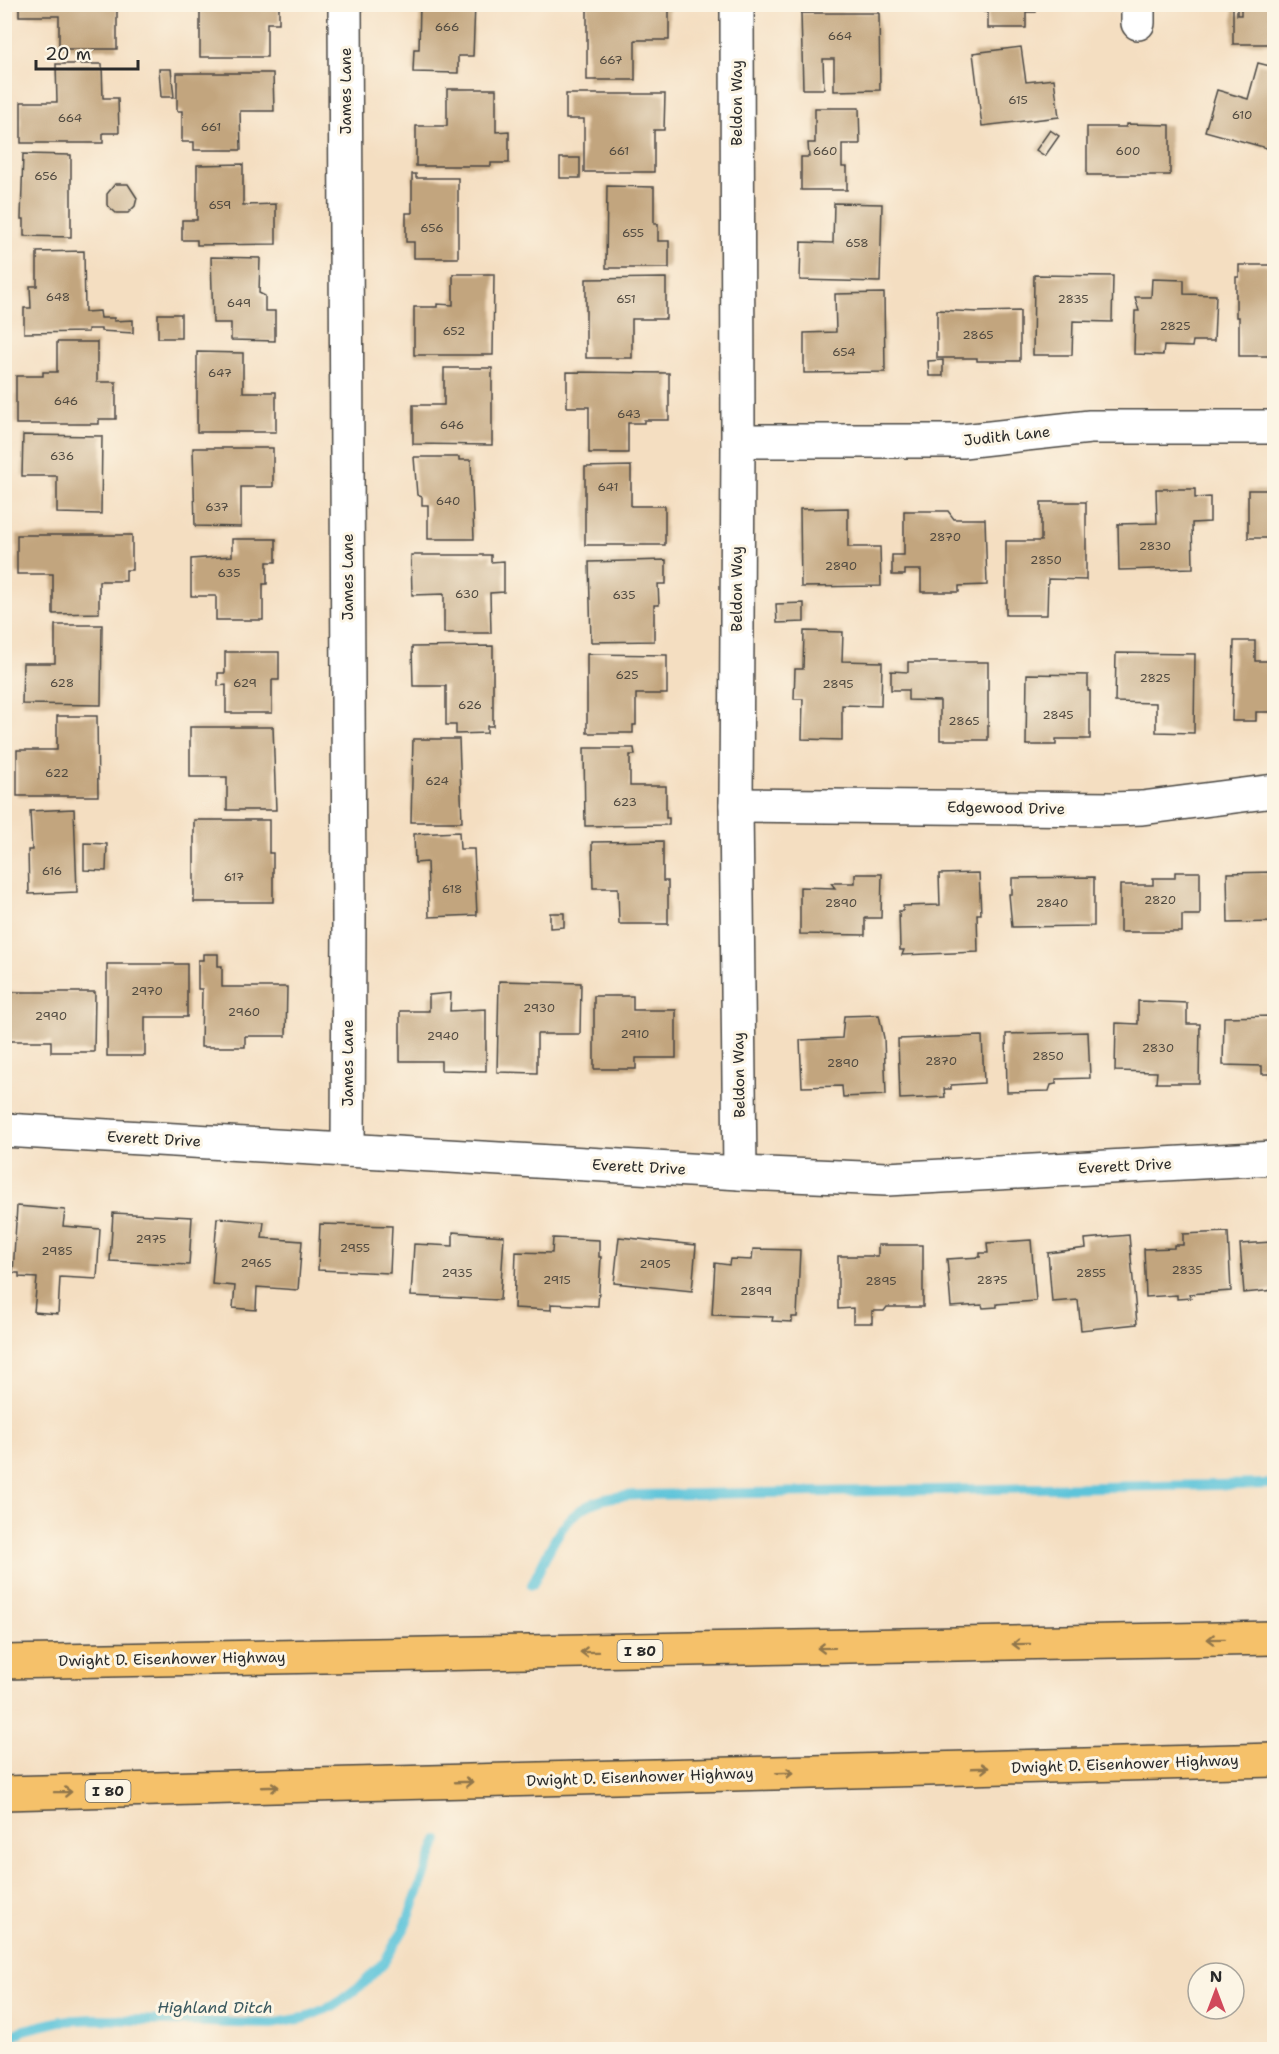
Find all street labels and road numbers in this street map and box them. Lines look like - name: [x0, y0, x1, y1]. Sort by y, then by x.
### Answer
- street label: James Lane: [336, 48, 356, 134]
- street label: Beldon Way: [727, 60, 747, 146]
- street label: Judith Lane: [963, 422, 1051, 450]
- street label: James Lane: [338, 534, 358, 620]
- street label: Beldon Way: [727, 546, 747, 632]
- street label: Edgewood Drive: [947, 797, 1065, 819]
- street label: James Lane: [338, 1020, 358, 1106]
- street label: Beldon Way: [728, 1032, 750, 1118]
- street label: Everett Drive: [107, 1127, 201, 1151]
- street label: Everett Drive: [1078, 1154, 1172, 1178]
- street label: Everett Drive: [592, 1155, 686, 1179]
- road number: I 80: [618, 1640, 662, 1662]
- street label: Dwight D. Eisenhower Highway: [58, 1647, 286, 1671]
- street label: Dwight D. Eisenhower Highway: [1011, 1750, 1239, 1778]
- street label: Dwight D. Eisenhower Highway: [526, 1763, 754, 1791]
- road number: I 80: [86, 1780, 130, 1802]

